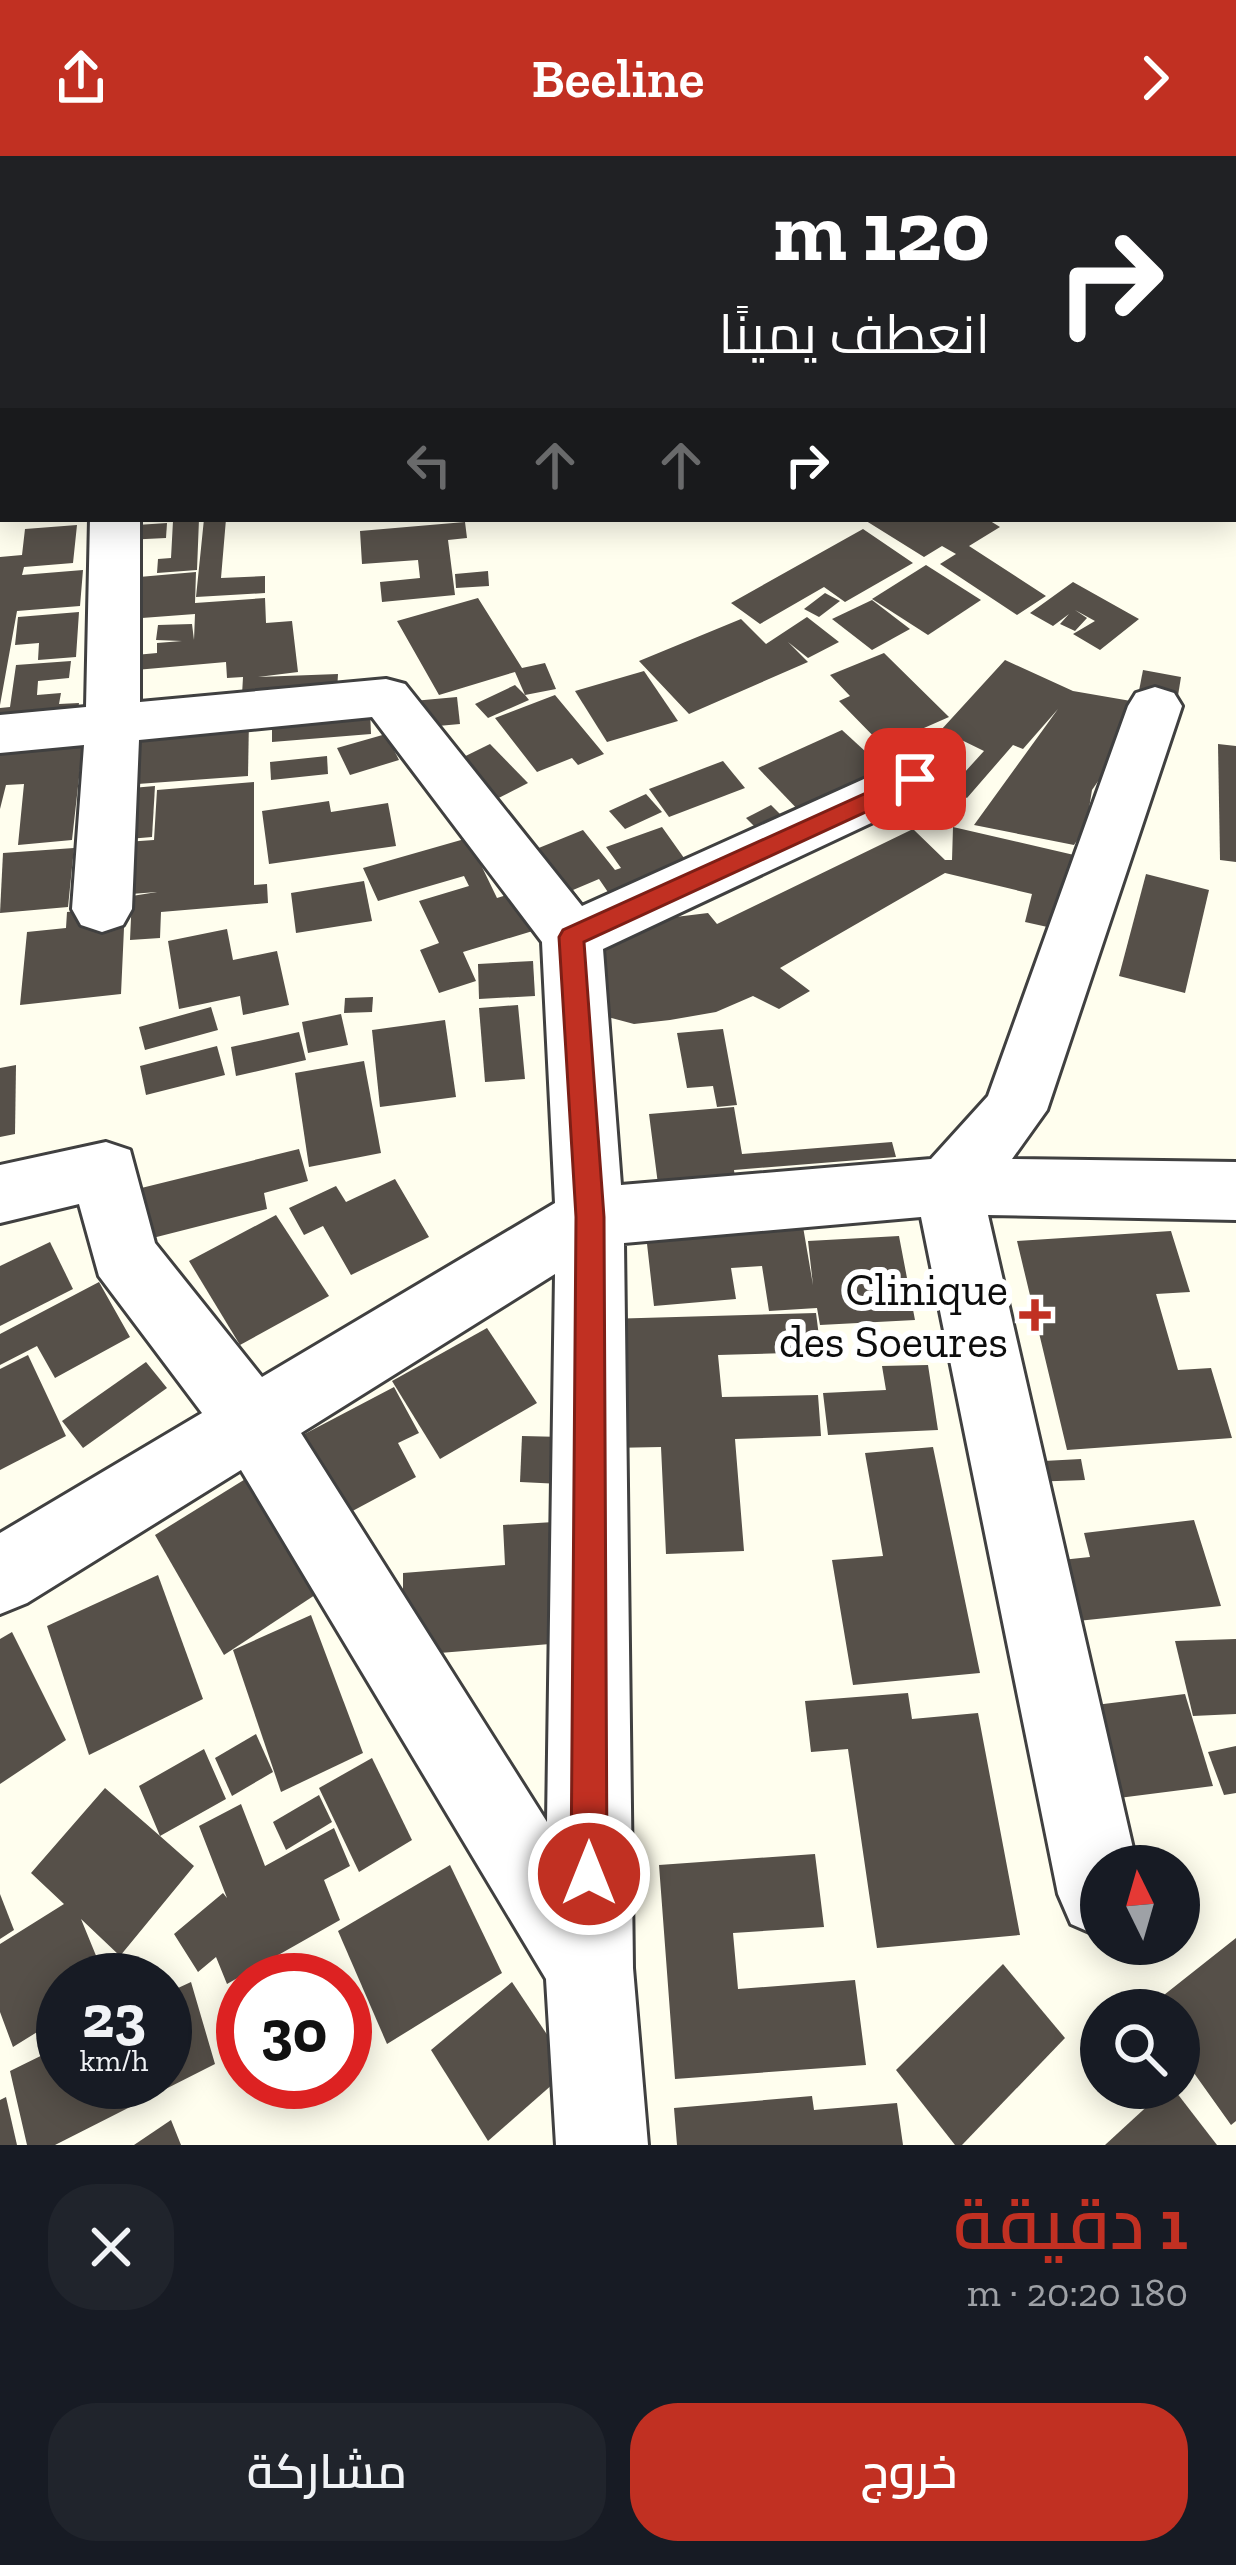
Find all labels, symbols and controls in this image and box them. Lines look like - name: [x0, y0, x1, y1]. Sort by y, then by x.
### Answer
- icon: share: [48, 45, 114, 111]
- icon: forward: [1122, 45, 1188, 111]
- text: Beeline: [531, 46, 705, 111]
- text: 120 m: [773, 181, 990, 282]
- icon: right: [1032, 204, 1188, 360]
- text: انعطف يمينًا: [718, 302, 990, 367]
- icon: left: [396, 432, 462, 498]
- icon: ahead: [522, 432, 588, 498]
- icon: ahead: [648, 432, 714, 498]
- icon: right: [774, 432, 840, 498]
- pin: [864, 728, 966, 830]
- icon: arrive: [882, 746, 948, 812]
- place label: Clinique des Soeures: [779, 1263, 1008, 1369]
- marker: Clinique des Soeures: [1019, 1299, 1051, 1331]
- position arrow: [526, 1811, 652, 1937]
- north arrow: [1080, 1845, 1200, 1965]
- map controls: [1080, 1845, 1200, 2109]
- speed limit sign: 30: [216, 1953, 372, 2109]
- text: 23: [82, 1980, 146, 2052]
- button: search: [1080, 1989, 1200, 2109]
- text: km/h: [80, 2043, 148, 2079]
- text: 1 دقيقة: [953, 2181, 1188, 2267]
- button: close: [48, 2184, 174, 2310]
- text: 180 m · 20:20: [967, 2269, 1188, 2316]
- button: مشاركة: [48, 2403, 606, 2541]
- button: خروج: [630, 2403, 1188, 2541]

